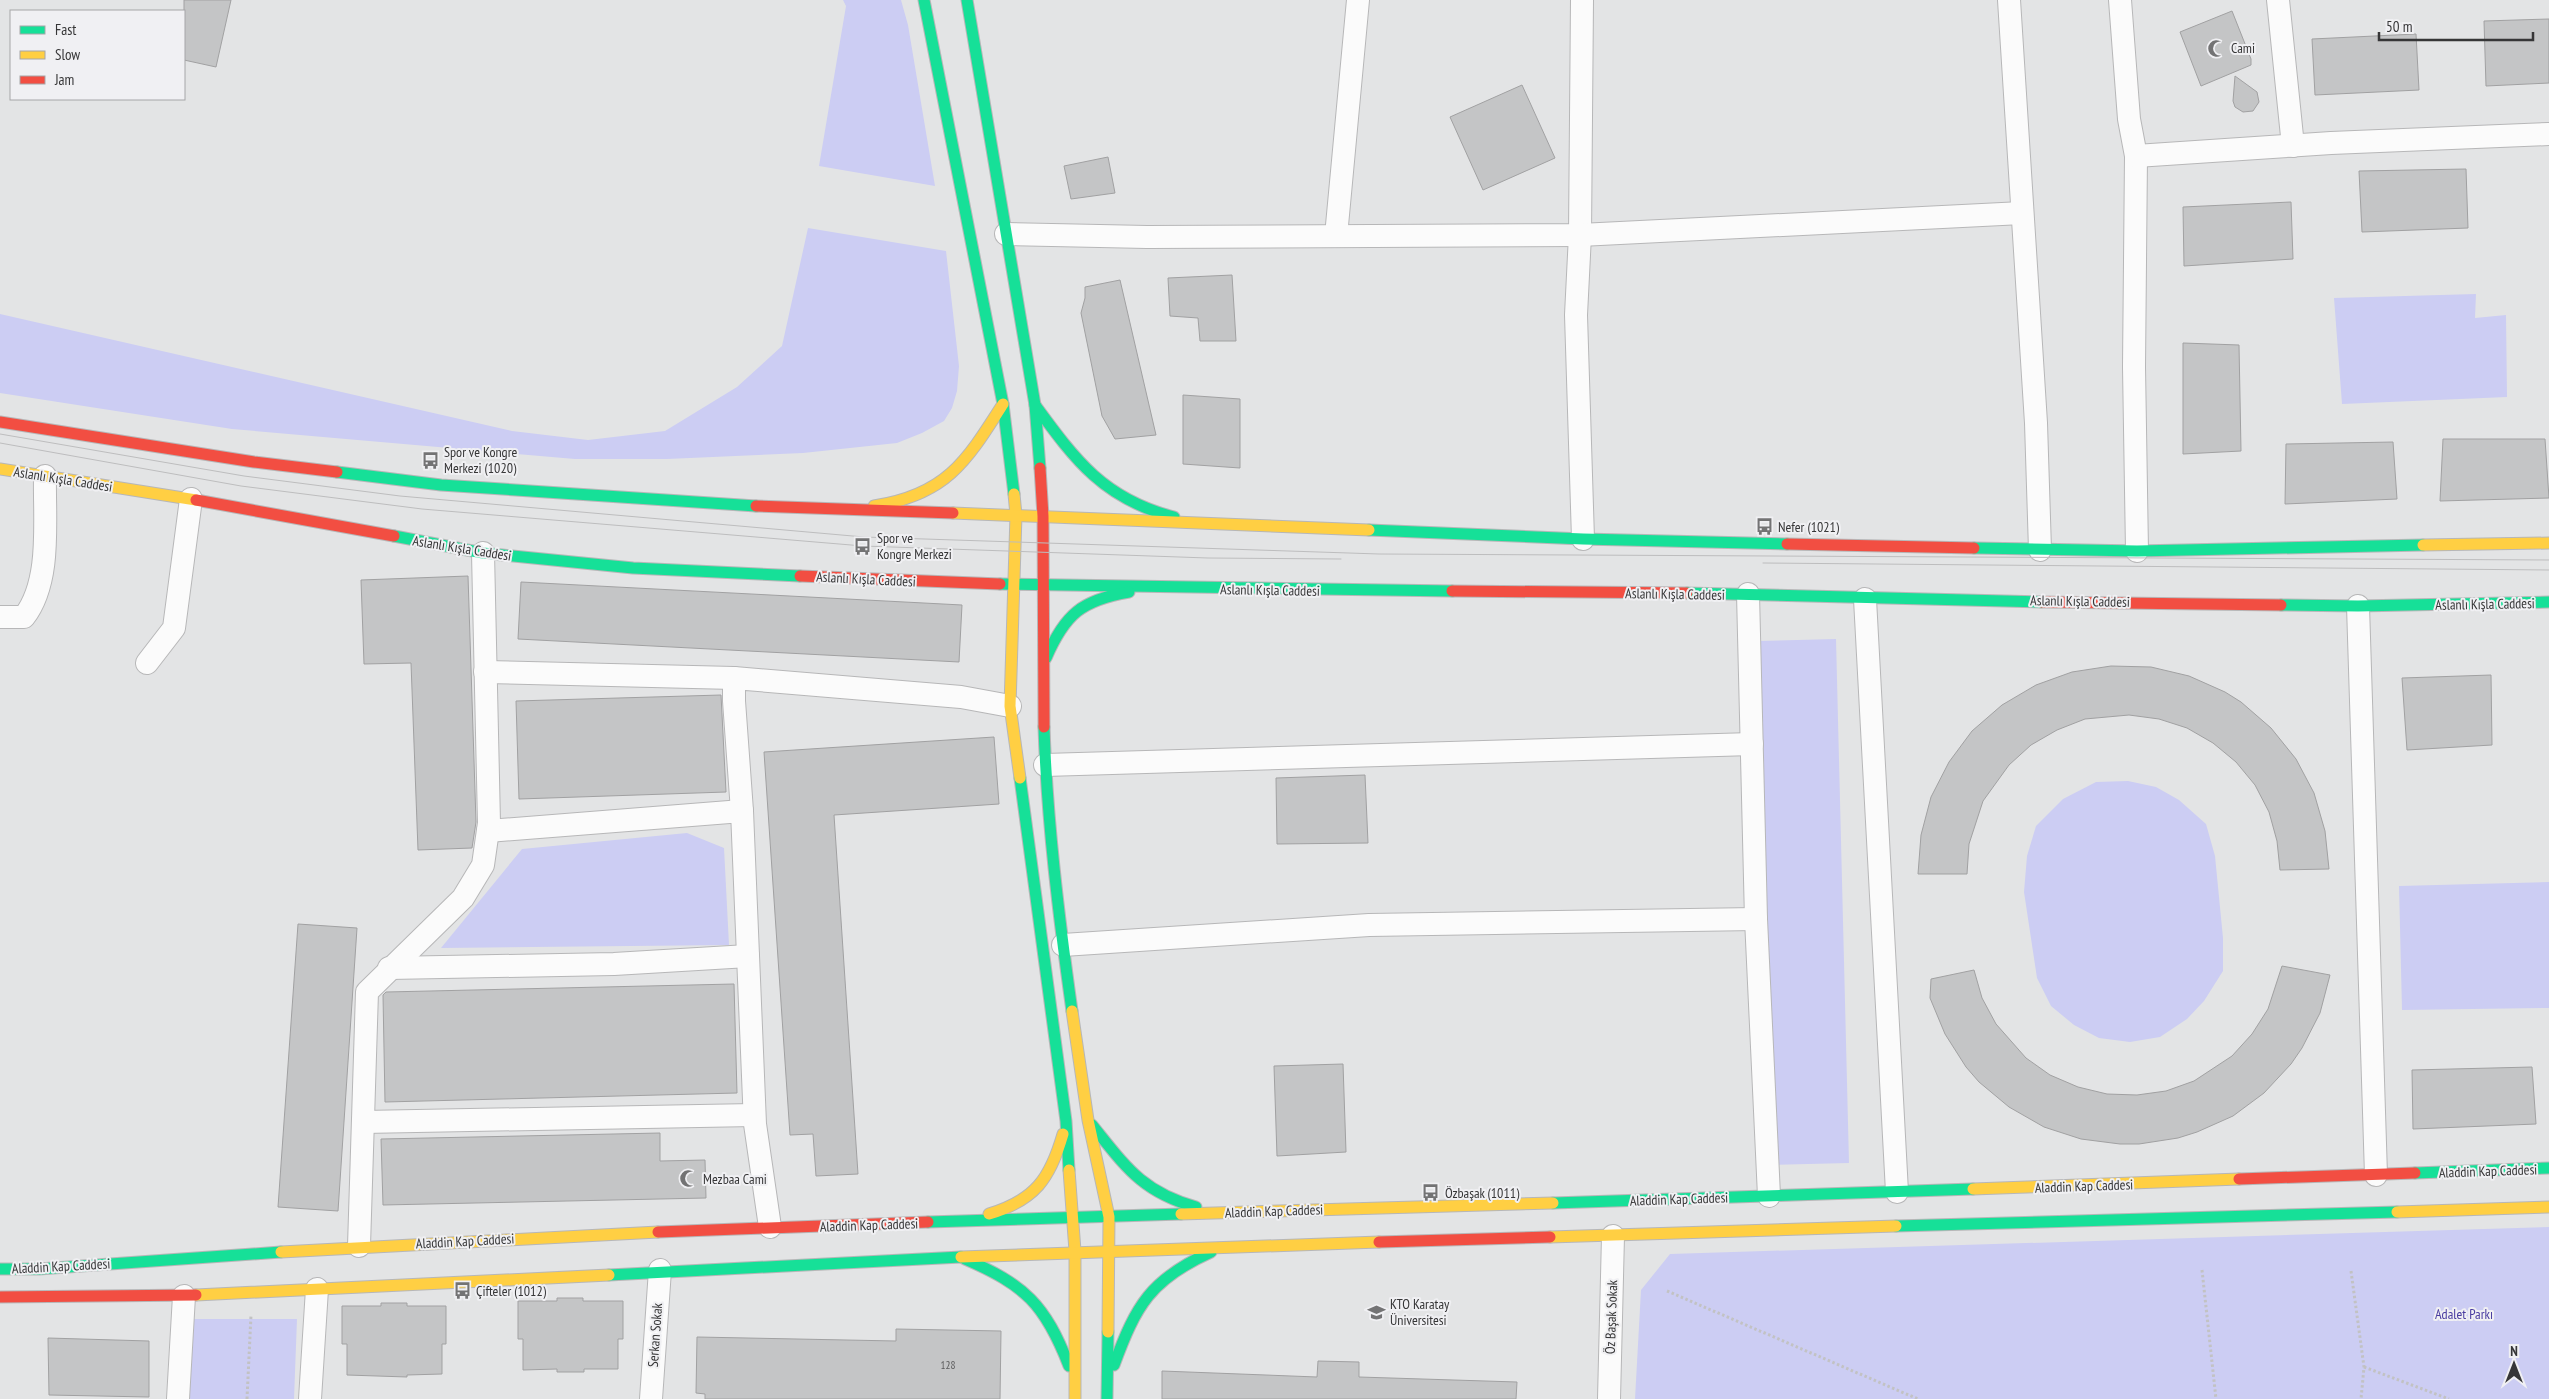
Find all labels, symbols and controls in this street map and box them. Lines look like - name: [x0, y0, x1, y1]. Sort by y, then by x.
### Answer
- legend: [10, 10, 185, 100]
- scale bar: [2379, 10, 2533, 42]
- text: 50 m: [2386, 17, 2412, 36]
- text: Fast: [55, 20, 76, 39]
- mosque icon: Cami: [2207, 38, 2227, 58]
- place label: Cami: [2231, 39, 2255, 57]
- text: Slow: [55, 45, 80, 64]
- text: Jam: [54, 70, 74, 89]
- place label: Spor ve Kongre Merkezi (1020): [444, 443, 517, 477]
- bus stop icon: Spor ve Kongre Merkezi (1020): [420, 450, 440, 470]
- street label: Aslanlı Kışla Caddesi: [12, 462, 114, 496]
- bus stop icon: Nefer (1021): [1754, 517, 1774, 537]
- place label: Nefer (1021): [1778, 518, 1840, 536]
- place label: Spor ve Kongre Merkezi: [877, 529, 952, 563]
- street label: Aslanlı Kışla Caddesi: [411, 531, 513, 565]
- bus stop icon: Spor ve Kongre Merkezi: [853, 536, 873, 556]
- street label: Aslanlı Kışla Caddesi: [816, 567, 916, 591]
- street label: Aslanlı Kışla Caddesi: [1220, 580, 1320, 600]
- street label: Aslanlı Kışla Caddesi: [1625, 584, 1725, 604]
- street label: Aslanlı Kışla Caddesi: [2030, 591, 2130, 611]
- street label: Aslanlı Kışla Caddesi: [2435, 594, 2535, 614]
- street label: Aladdin Kap Caddesi: [2438, 1160, 2538, 1182]
- mosque icon: Mezbaa Cami: [679, 1169, 699, 1189]
- place label: Mezbaa Cami: [703, 1170, 767, 1188]
- street label: Aladdin Kap Caddesi: [2034, 1175, 2134, 1197]
- bus stop icon: Özbaşak (1011): [1421, 1183, 1441, 1203]
- place label: Özbaşak (1011): [1445, 1184, 1520, 1202]
- street label: Aladdin Kap Caddesi: [1629, 1188, 1729, 1210]
- street label: Aladdin Kap Caddesi: [1224, 1200, 1324, 1222]
- street label: Aladdin Kap Caddesi: [819, 1214, 919, 1236]
- street label: Aladdin Kap Caddesi: [415, 1229, 515, 1253]
- street label: Aladdin Kap Caddesi: [11, 1254, 111, 1278]
- street label: Öz Başak Sokak: [1601, 1279, 1621, 1354]
- bus stop icon: Çifteler (1012): [452, 1281, 472, 1301]
- place label: Çifteler (1012): [476, 1282, 547, 1300]
- place label: KTO Karatay Üniversitesi: [1390, 1295, 1450, 1329]
- street label: Serkan Sokak: [644, 1302, 666, 1368]
- school or university icon: KTO Karatay Üniversitesi: [1366, 1302, 1386, 1322]
- park label: Adalet Parkı: [2435, 1305, 2493, 1323]
- north arrow: [2489, 1339, 2539, 1389]
- text: N: [2510, 1342, 2518, 1360]
- house number: 128: [941, 1358, 955, 1372]

